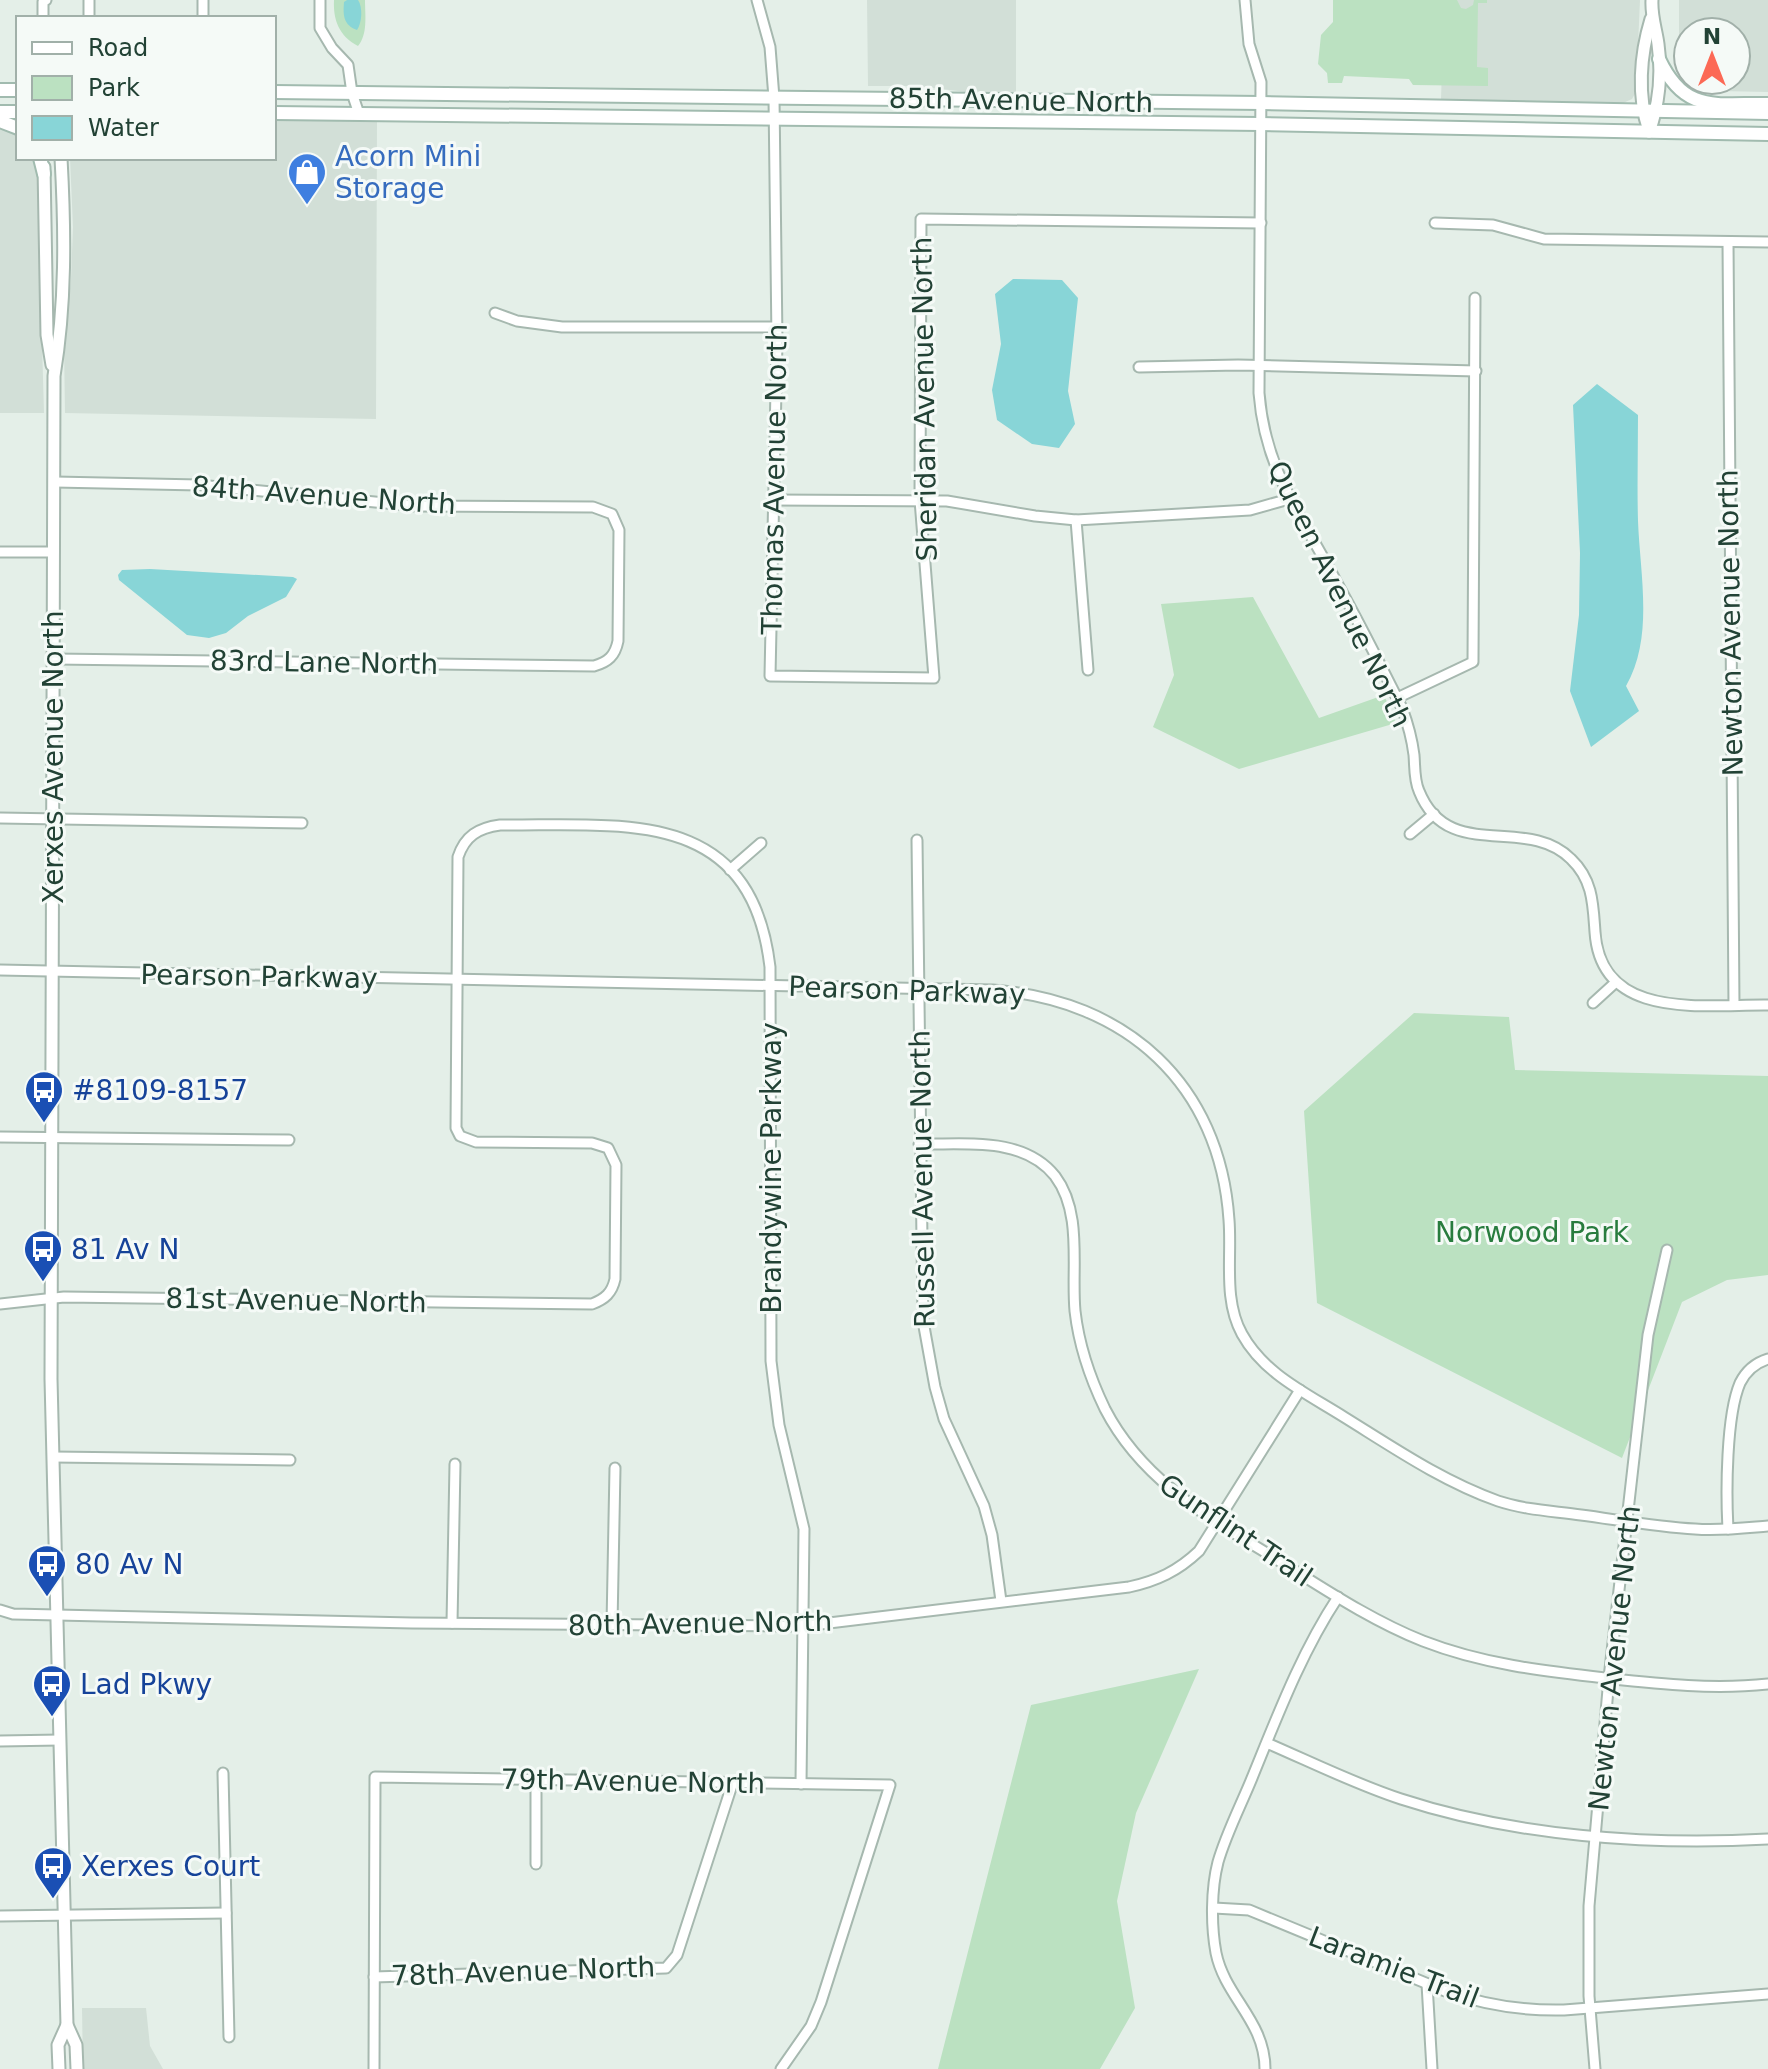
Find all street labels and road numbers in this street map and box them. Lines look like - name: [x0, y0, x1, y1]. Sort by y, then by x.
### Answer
- street label: 85th Avenue North: [888, 82, 1154, 119]
- street label: Sheridan Avenue North: [905, 236, 944, 562]
- street label: Thomas Avenue North: [755, 323, 794, 636]
- street label: Queen Avenue North: [1261, 456, 1418, 733]
- street label: Newton Avenue North: [1711, 469, 1750, 777]
- street label: 84th Avenue North: [191, 470, 457, 521]
- street label: Xerxes Avenue North: [37, 610, 70, 904]
- street label: 83rd Lane North: [210, 644, 438, 681]
- street label: Pearson Parkway: [140, 958, 378, 995]
- street label: Pearson Parkway: [788, 970, 1026, 1011]
- street label: Brandywine Parkway: [755, 1022, 788, 1314]
- street label: Russell Avenue North: [903, 1030, 942, 1328]
- street label: 81st Avenue North: [165, 1282, 427, 1319]
- street label: Gunflint Trail: [1153, 1467, 1319, 1594]
- street label: Newton Avenue North: [1582, 1504, 1647, 1812]
- street label: 80th Avenue North: [567, 1605, 833, 1642]
- street label: 79th Avenue North: [500, 1763, 766, 1800]
- street label: Laramie Trail: [1304, 1920, 1484, 2015]
- street label: 78th Avenue North: [390, 1950, 656, 1993]

